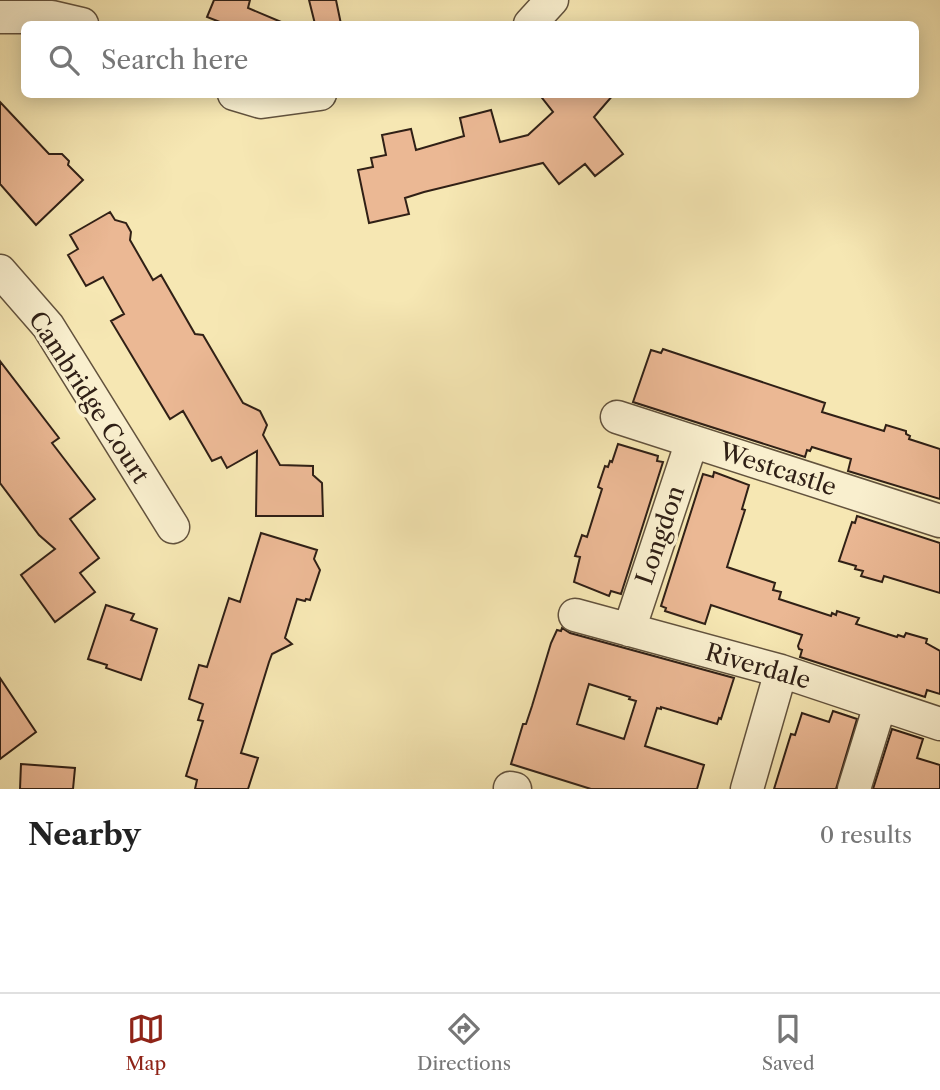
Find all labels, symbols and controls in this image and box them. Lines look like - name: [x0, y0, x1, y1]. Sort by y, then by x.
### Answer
- search box: [21, 21, 919, 98]
- icon: search: [45, 41, 83, 79]
- text: Search here: [101, 44, 248, 76]
- street label: Cambridge Court: [23, 306, 156, 489]
- street label: Westcastle: [715, 436, 840, 502]
- street label: Longdon: [630, 482, 690, 588]
- street label: Riverdale: [702, 637, 814, 695]
- text: Nearby: [28, 816, 141, 853]
- text: 0 results: [820, 821, 912, 849]
- tab: Map: [125, 1010, 166, 1075]
- tab: Directions: [417, 1010, 511, 1075]
- tab: Saved: [762, 1010, 815, 1075]

